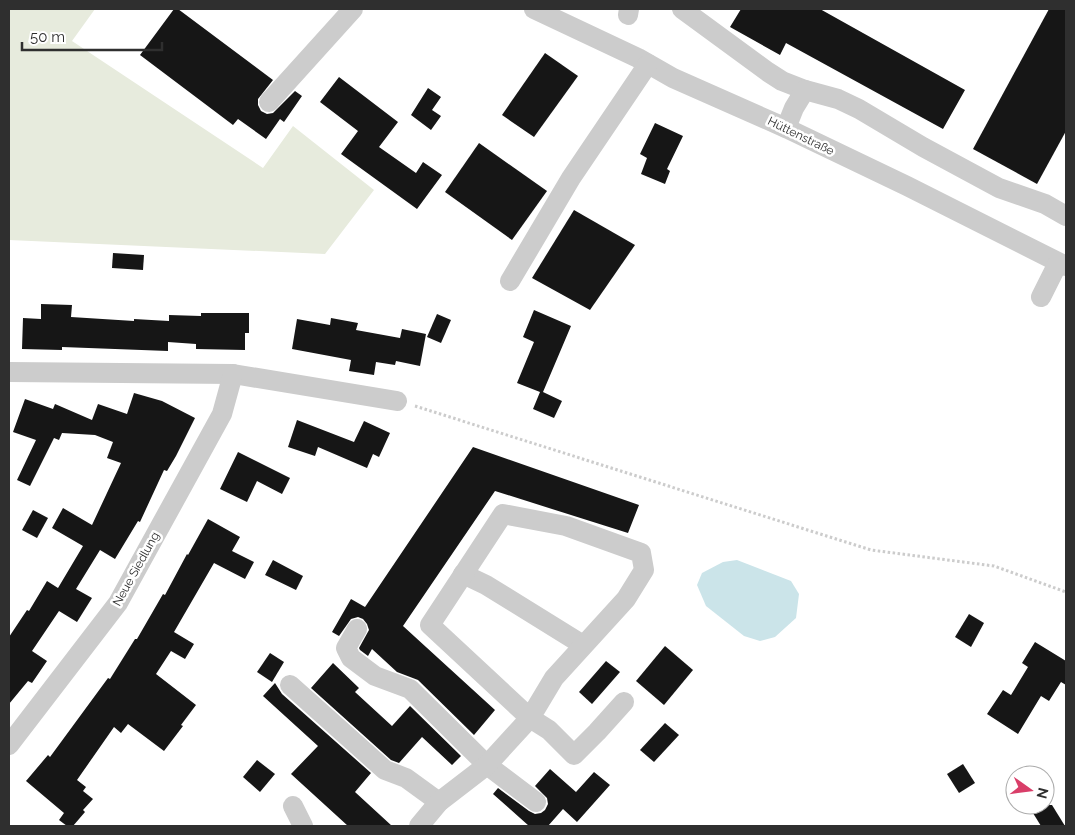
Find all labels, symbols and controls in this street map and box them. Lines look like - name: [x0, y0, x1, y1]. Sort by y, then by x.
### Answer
- scale bar: [22, 20, 162, 52]
- text: 50 m: [30, 28, 65, 46]
- street label: Hüttenstraße: [765, 114, 837, 158]
- street label: Neue Siedlung: [110, 529, 162, 609]
- north arrow: [1005, 765, 1055, 815]
- text: N: [1034, 786, 1052, 800]

